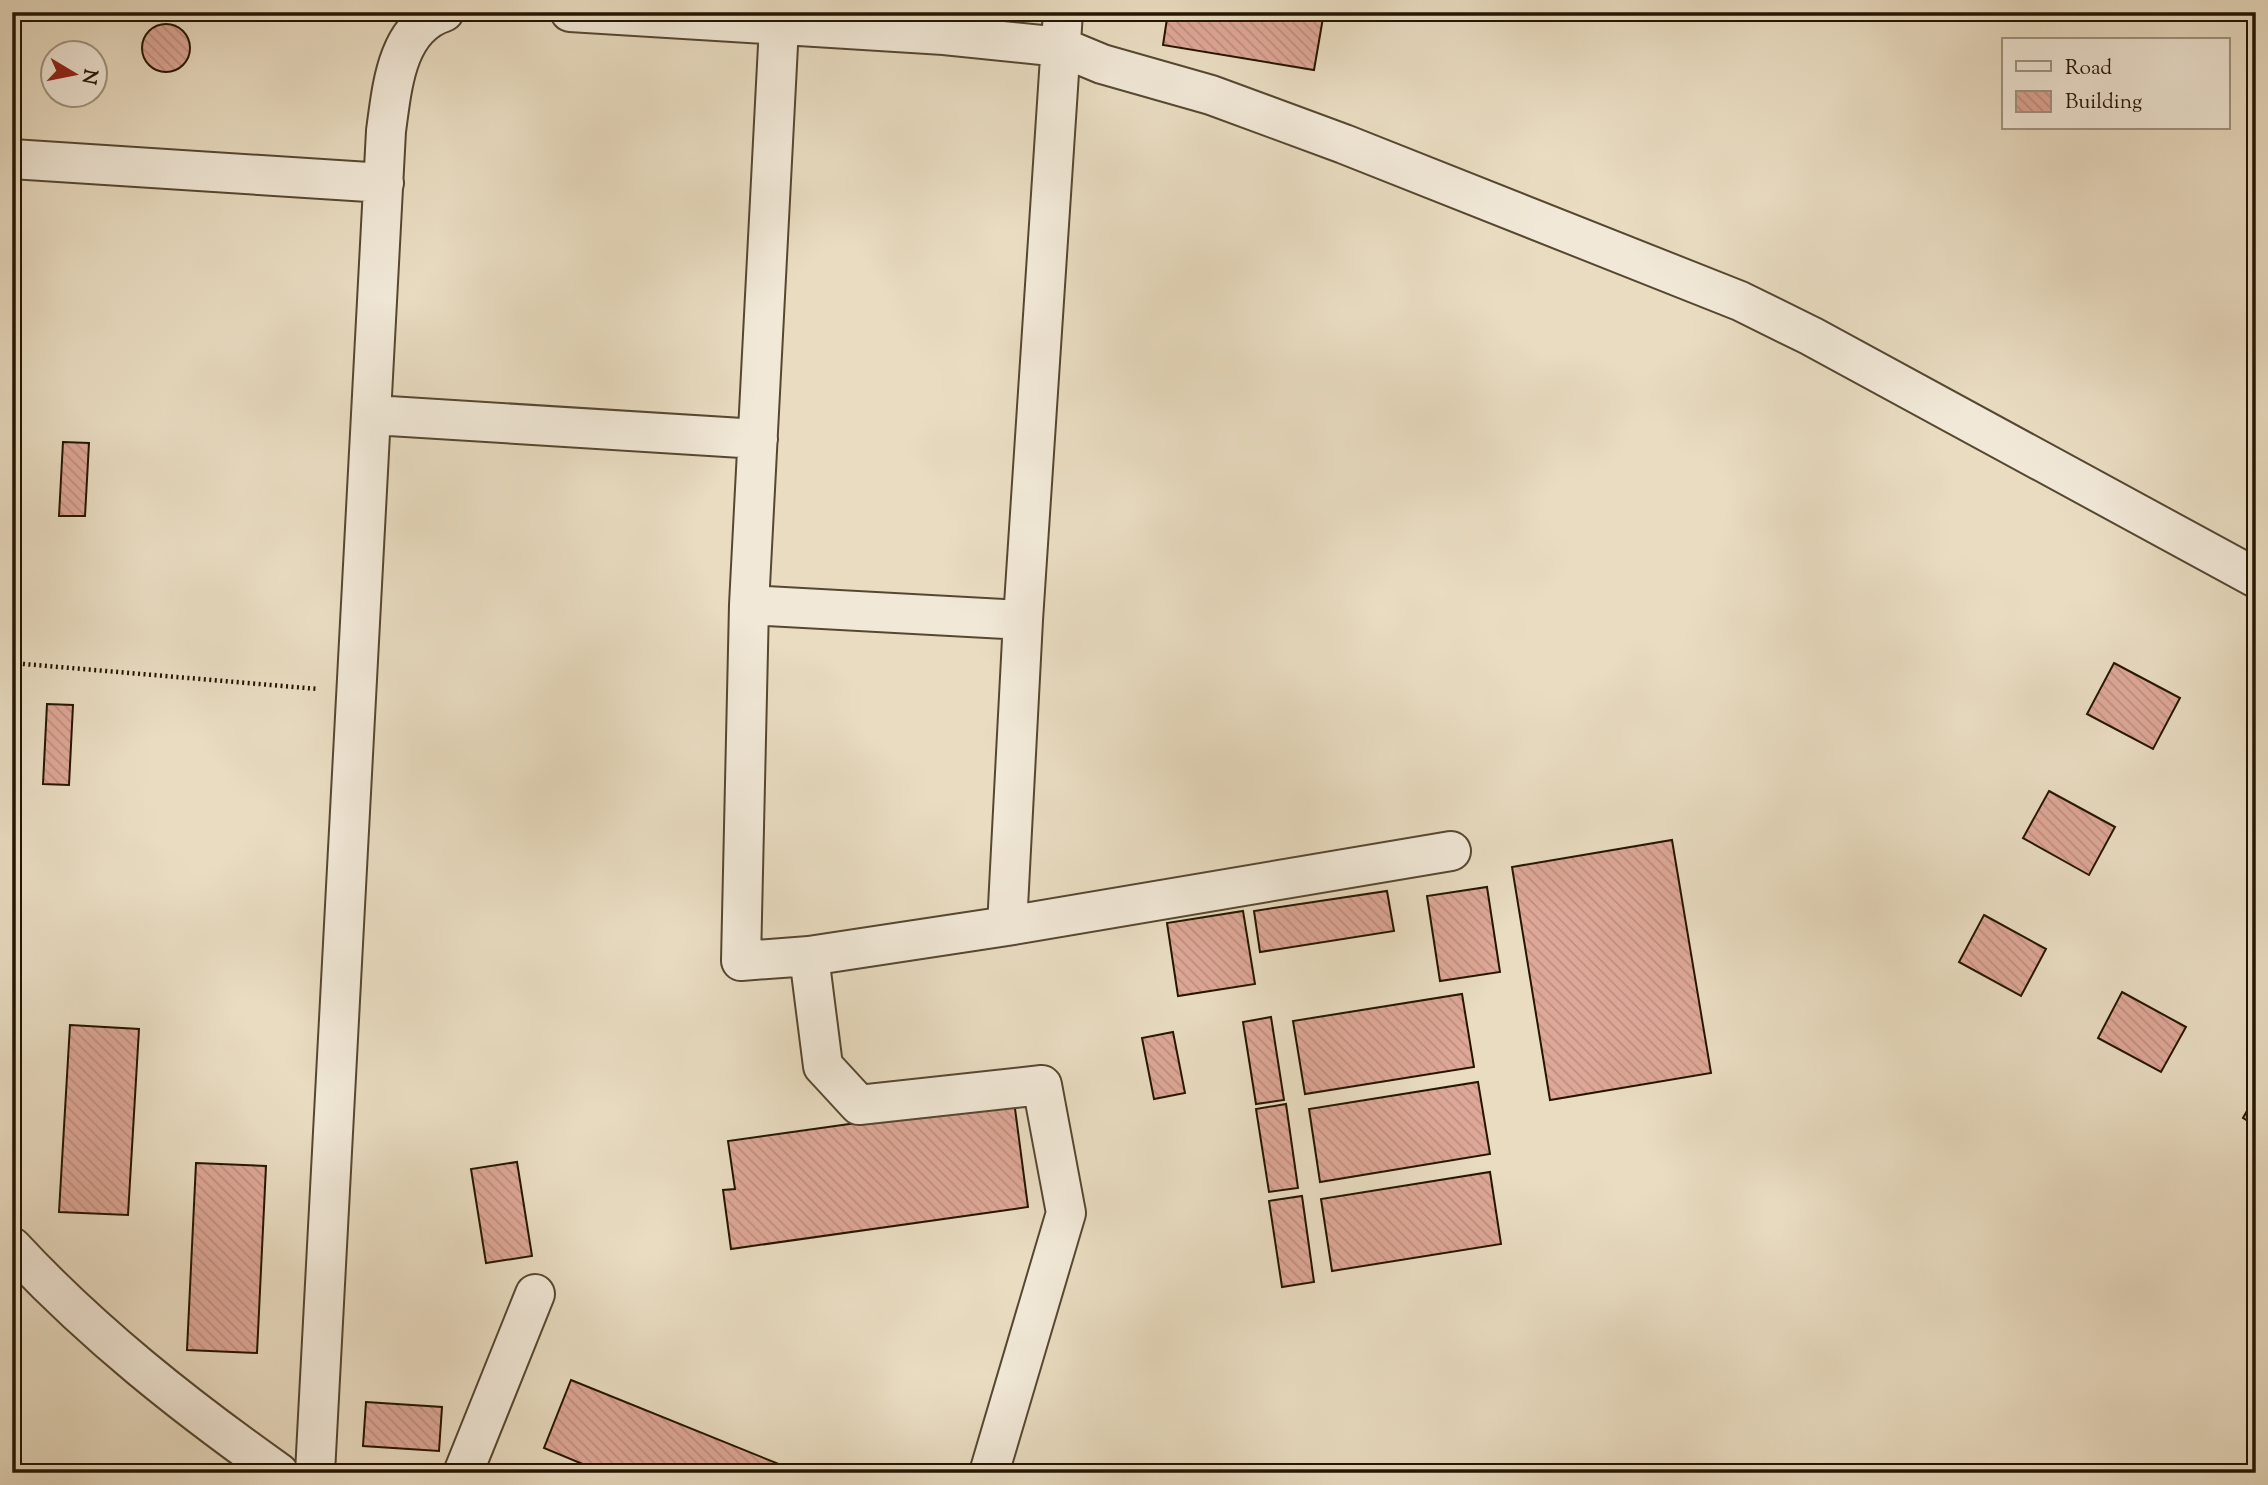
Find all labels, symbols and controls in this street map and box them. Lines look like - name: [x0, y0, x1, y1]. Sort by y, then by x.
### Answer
- north arrow: [38, 38, 108, 108]
- legend: [2002, 38, 2230, 130]
- text: Road: [2065, 54, 2112, 84]
- text: N: [74, 67, 103, 86]
- text: Building: [2065, 88, 2142, 118]

